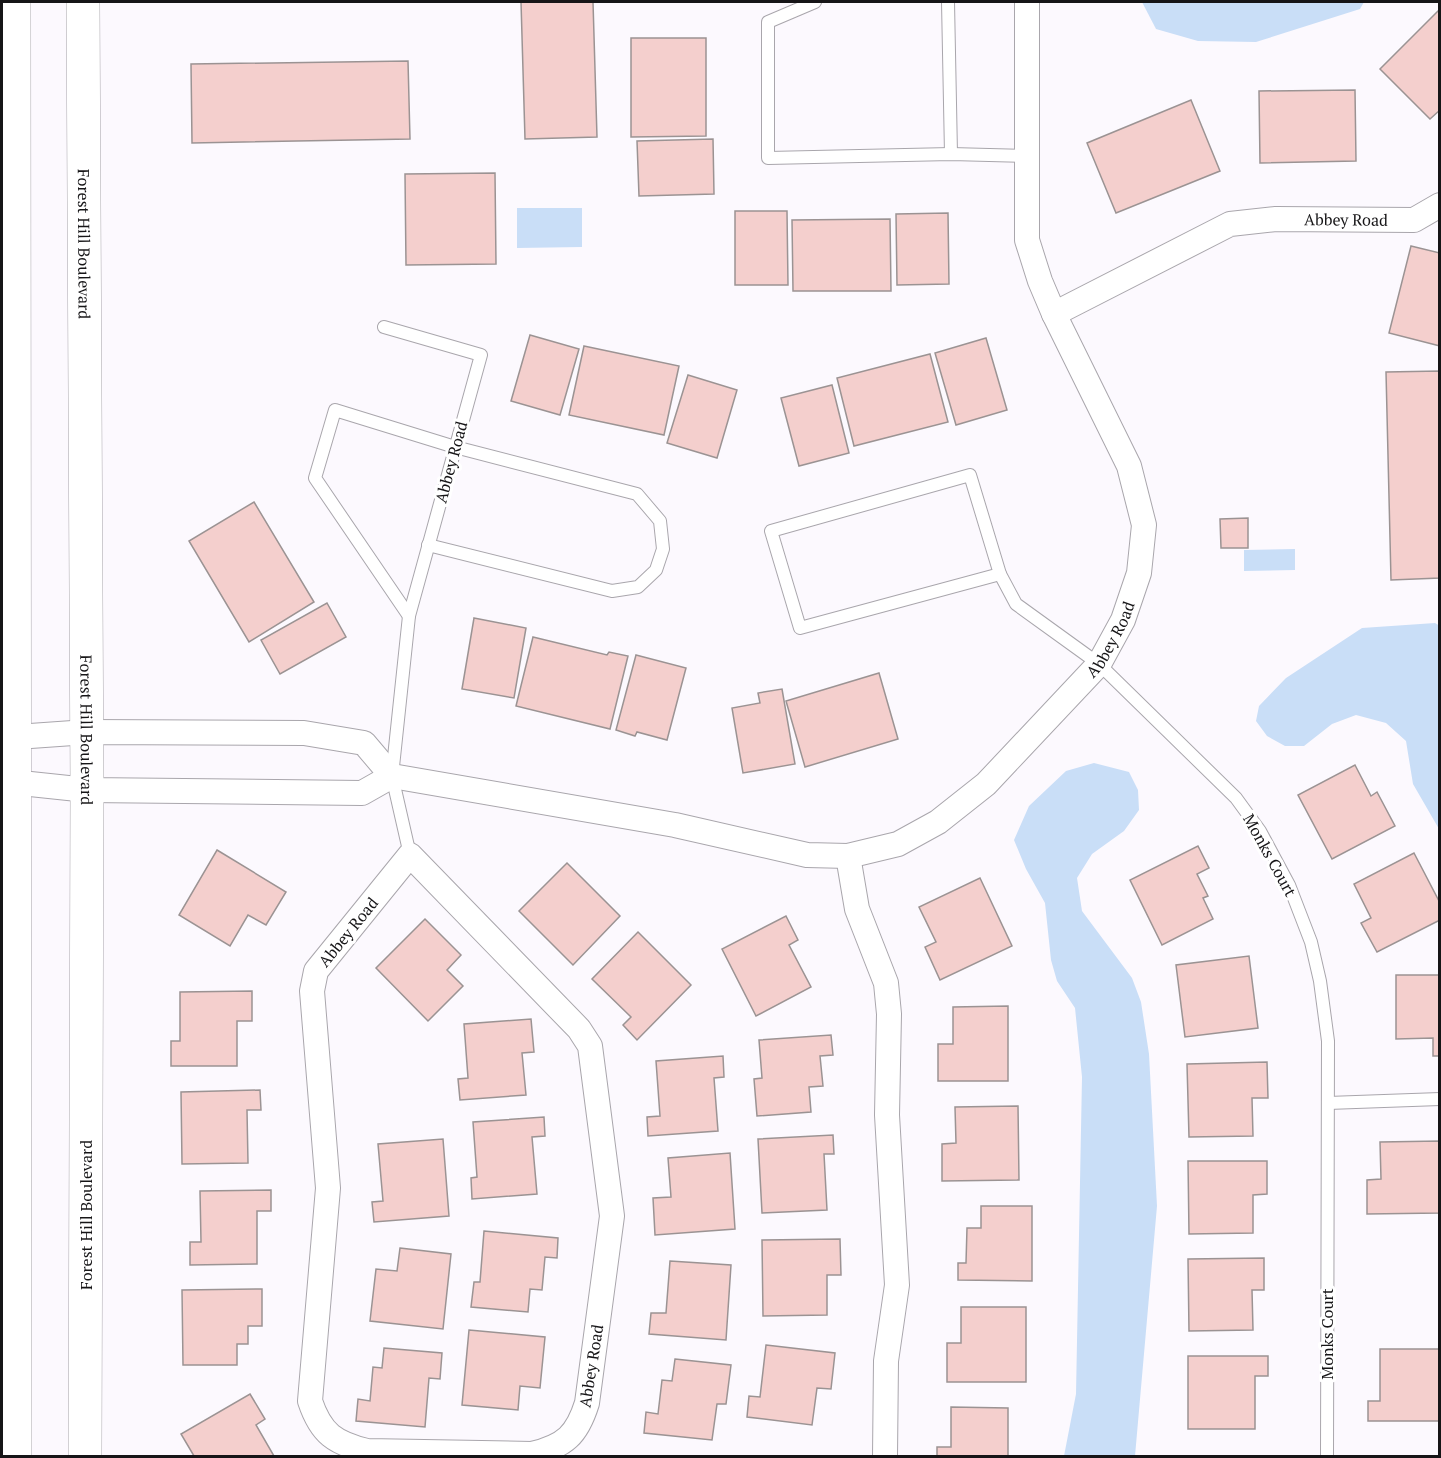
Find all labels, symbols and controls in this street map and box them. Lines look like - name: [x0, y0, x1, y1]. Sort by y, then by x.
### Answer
- street label: Forest Hill Boulevard: [73, 169, 96, 319]
- street label: Abbey Road: [1304, 208, 1388, 231]
- street label: Abbey Road: [430, 419, 472, 505]
- street label: Abbey Road: [1081, 598, 1140, 682]
- street label: Forest Hill Boulevard: [75, 655, 98, 805]
- street label: Monks Court: [1238, 810, 1302, 900]
- street label: Abbey Road: [313, 892, 383, 971]
- street label: Forest Hill Boulevard: [75, 1140, 97, 1290]
- street label: Monks Court: [1316, 1288, 1338, 1380]
- street label: Abbey Road: [574, 1323, 608, 1409]

